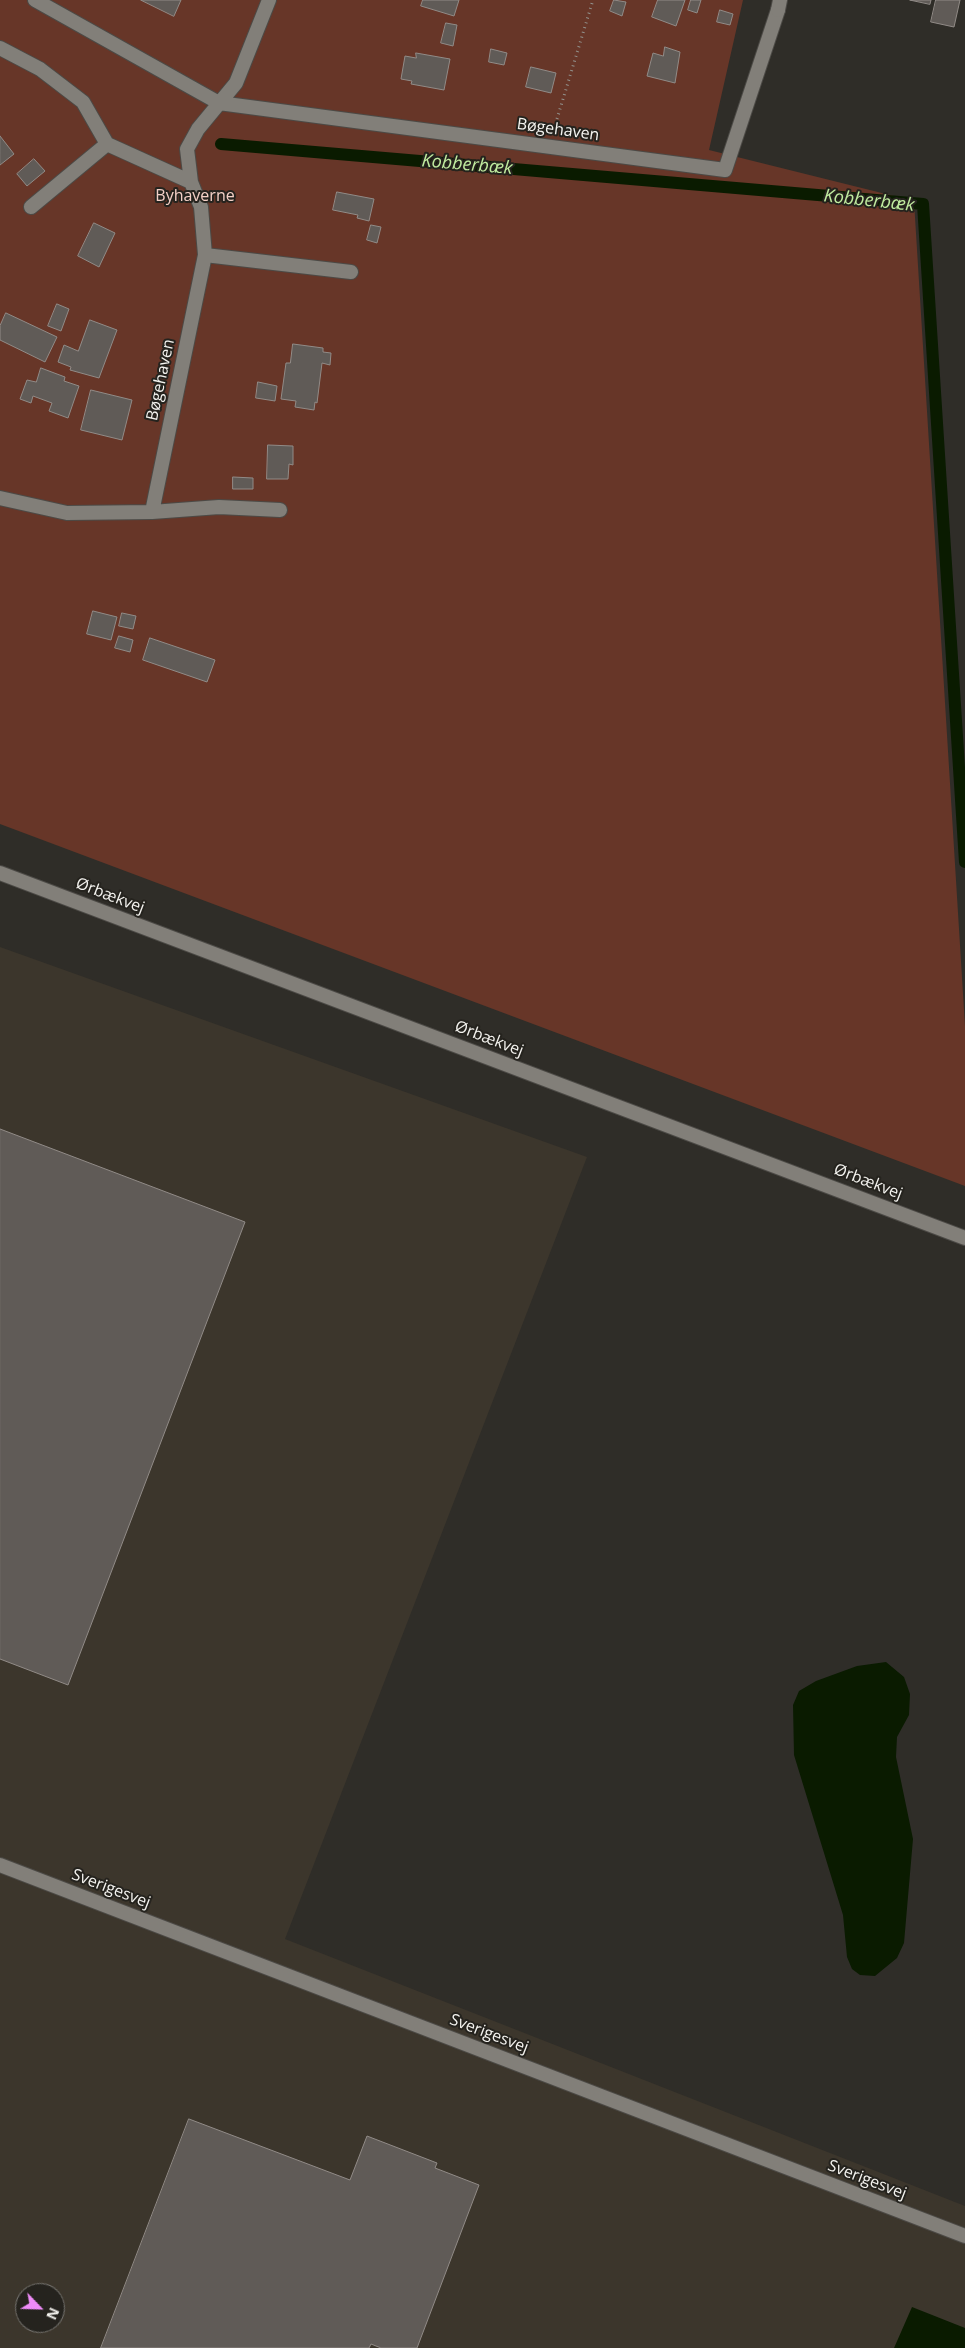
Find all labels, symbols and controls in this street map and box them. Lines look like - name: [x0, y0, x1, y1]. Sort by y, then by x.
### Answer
- street label: Bøgehaven: [516, 115, 600, 145]
- water label: Kobberbæk: [421, 150, 513, 180]
- water label: Kobberbæk: [823, 185, 915, 217]
- park label: Byhaverne: [155, 186, 235, 206]
- street label: Bøgehaven: [143, 337, 179, 423]
- street label: Ørbækvej: [73, 874, 147, 918]
- street label: Ørbækvej: [452, 1017, 526, 1061]
- street label: Ørbækvej: [831, 1160, 905, 1204]
- street label: Sverigesvej: [69, 1865, 153, 1913]
- street label: Sverigesvej: [447, 2010, 531, 2058]
- street label: Sverigesvej: [825, 2156, 909, 2204]
- north arrow: [15, 2283, 65, 2333]
- text: N: [42, 2305, 64, 2323]

